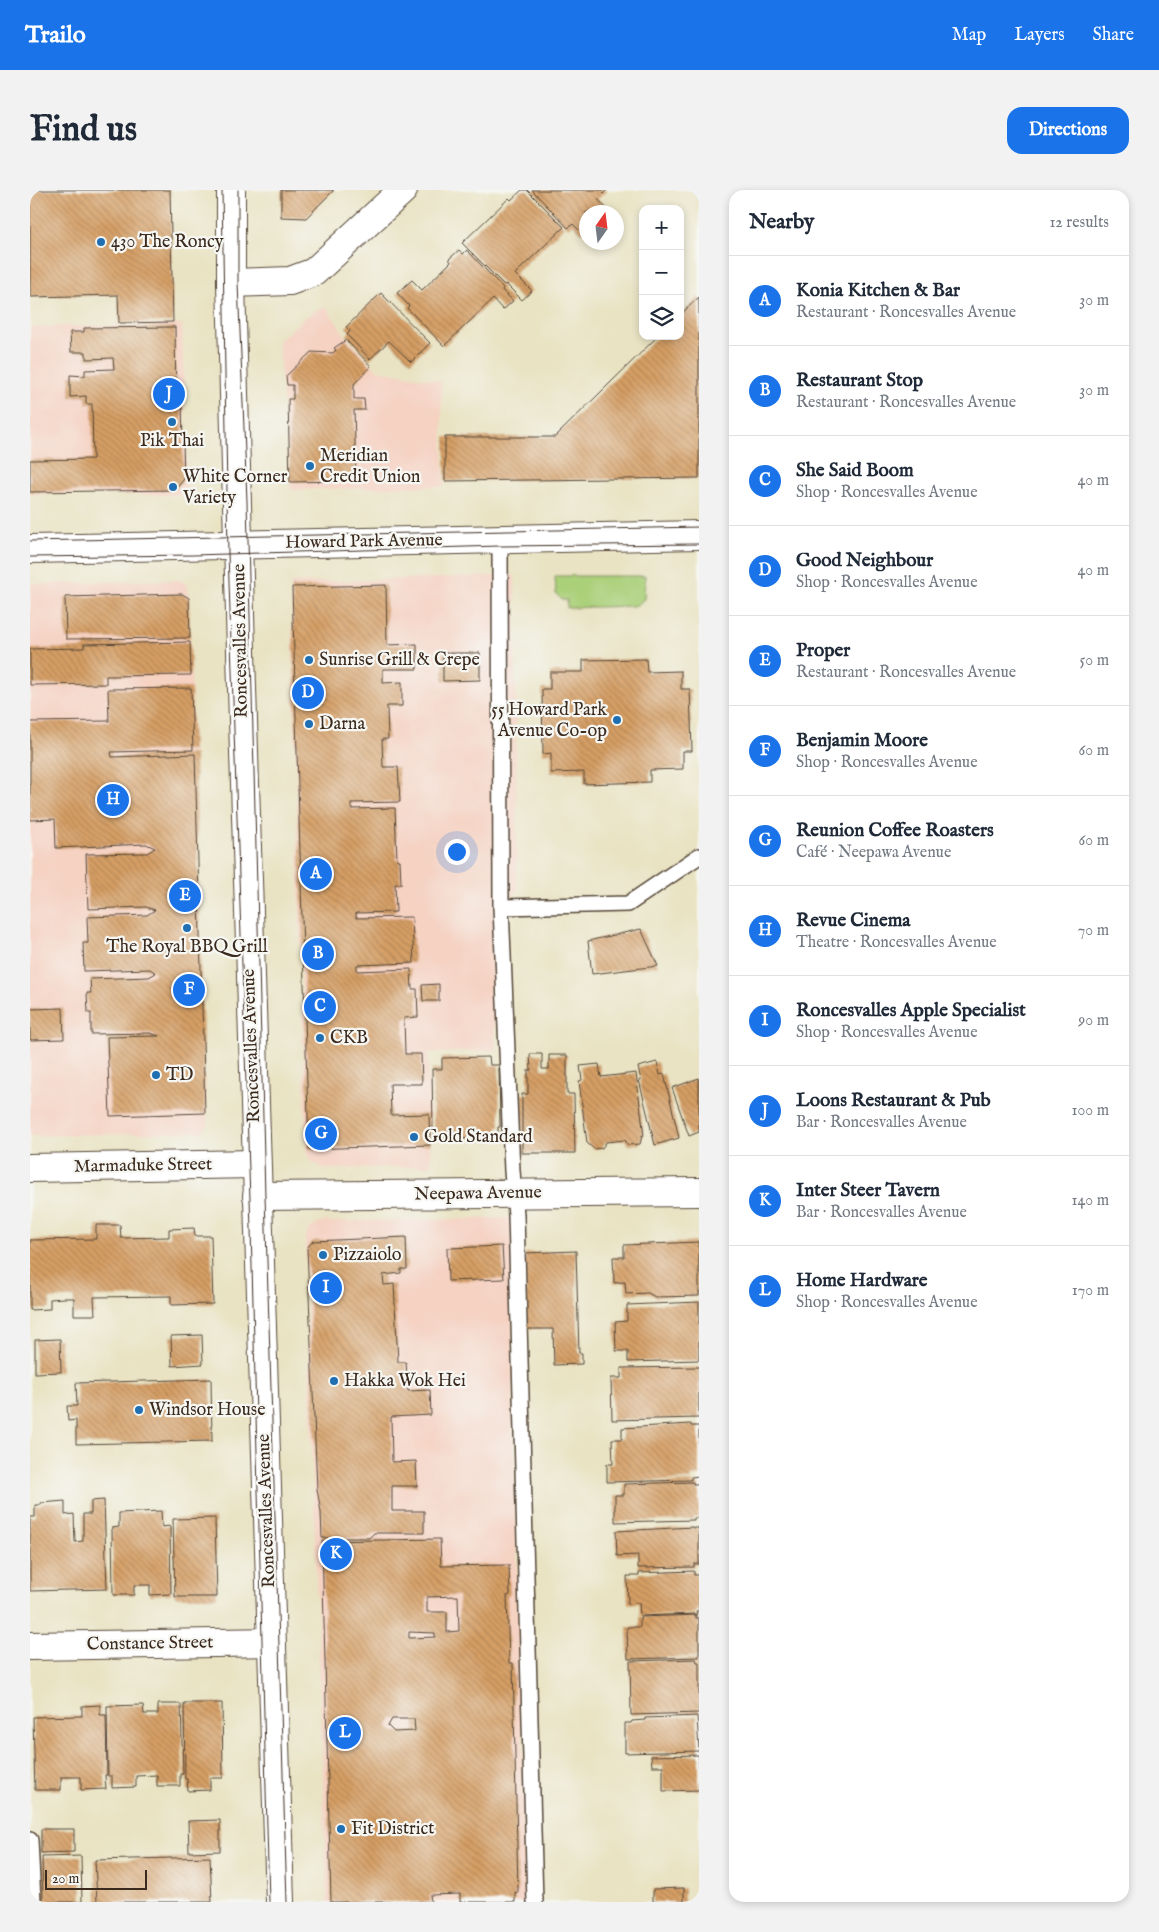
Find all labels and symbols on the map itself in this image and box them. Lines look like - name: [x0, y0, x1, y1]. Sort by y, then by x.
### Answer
- north arrow: [579, 205, 624, 250]
- place label: 430 The Roncy: [111, 231, 224, 254]
- marker: 430 The Roncy: [95, 236, 107, 248]
- pin: J: [153, 375, 185, 413]
- marker: Pik Thai: [166, 416, 178, 428]
- place label: Pik Thai: [140, 430, 204, 453]
- place label: Meridian Credit Union: [320, 445, 421, 489]
- marker: Meridian Credit Union: [304, 460, 316, 472]
- place label: White Corner Variety: [182, 466, 288, 510]
- marker: White Corner Variety: [167, 481, 179, 493]
- street label: Howard Park Avenue: [285, 529, 443, 555]
- street label: Roncesvalles Avenue: [228, 564, 254, 718]
- place label: Sunrise Grill & Crepe: [319, 649, 480, 672]
- marker: Sunrise Grill & Crepe: [303, 654, 315, 666]
- pin: D: [292, 674, 324, 712]
- place label: 55 Howard Park Avenue Co-op: [491, 699, 607, 743]
- place label: Darna: [319, 713, 365, 736]
- marker: 55 Howard Park Avenue Co-op: [611, 714, 623, 726]
- marker: Darna: [303, 718, 315, 730]
- pin: H: [97, 781, 129, 819]
- your location: [444, 839, 470, 865]
- pin: A: [300, 855, 332, 893]
- pin: E: [169, 877, 201, 915]
- marker: The Royal BBQ Grill: [181, 922, 193, 934]
- pin: B: [302, 935, 334, 973]
- place label: The Royal BBQ Grill: [106, 936, 268, 959]
- street label: Roncesvalles Avenue: [238, 969, 266, 1123]
- pin: F: [173, 971, 205, 1009]
- pin: C: [304, 988, 336, 1026]
- place label: CKB: [330, 1027, 368, 1050]
- marker: CKB: [314, 1032, 326, 1044]
- place label: TD: [166, 1064, 194, 1087]
- marker: TD: [150, 1069, 162, 1081]
- pin: G: [305, 1115, 337, 1153]
- place label: Gold Standard: [424, 1126, 533, 1149]
- marker: Gold Standard: [408, 1131, 420, 1143]
- street label: Marmaduke Street: [74, 1153, 212, 1179]
- street label: Neepawa Avenue: [414, 1181, 542, 1207]
- place label: Pizzaiolo: [333, 1244, 402, 1267]
- marker: Pizzaiolo: [317, 1249, 329, 1261]
- pin: I: [310, 1269, 342, 1307]
- place label: Hakka Wok Hei: [344, 1370, 466, 1393]
- marker: Hakka Wok Hei: [328, 1375, 340, 1387]
- place label: Windsor House: [149, 1399, 265, 1422]
- marker: Windsor House: [133, 1404, 145, 1416]
- street label: Roncesvalles Avenue: [253, 1434, 281, 1588]
- pin: K: [320, 1535, 352, 1573]
- street label: Constance Street: [87, 1631, 213, 1657]
- pin: L: [329, 1714, 361, 1752]
- place label: Fit District: [351, 1818, 434, 1841]
- marker: Fit District: [335, 1823, 347, 1835]
- scale bar: [45, 1867, 148, 1890]

